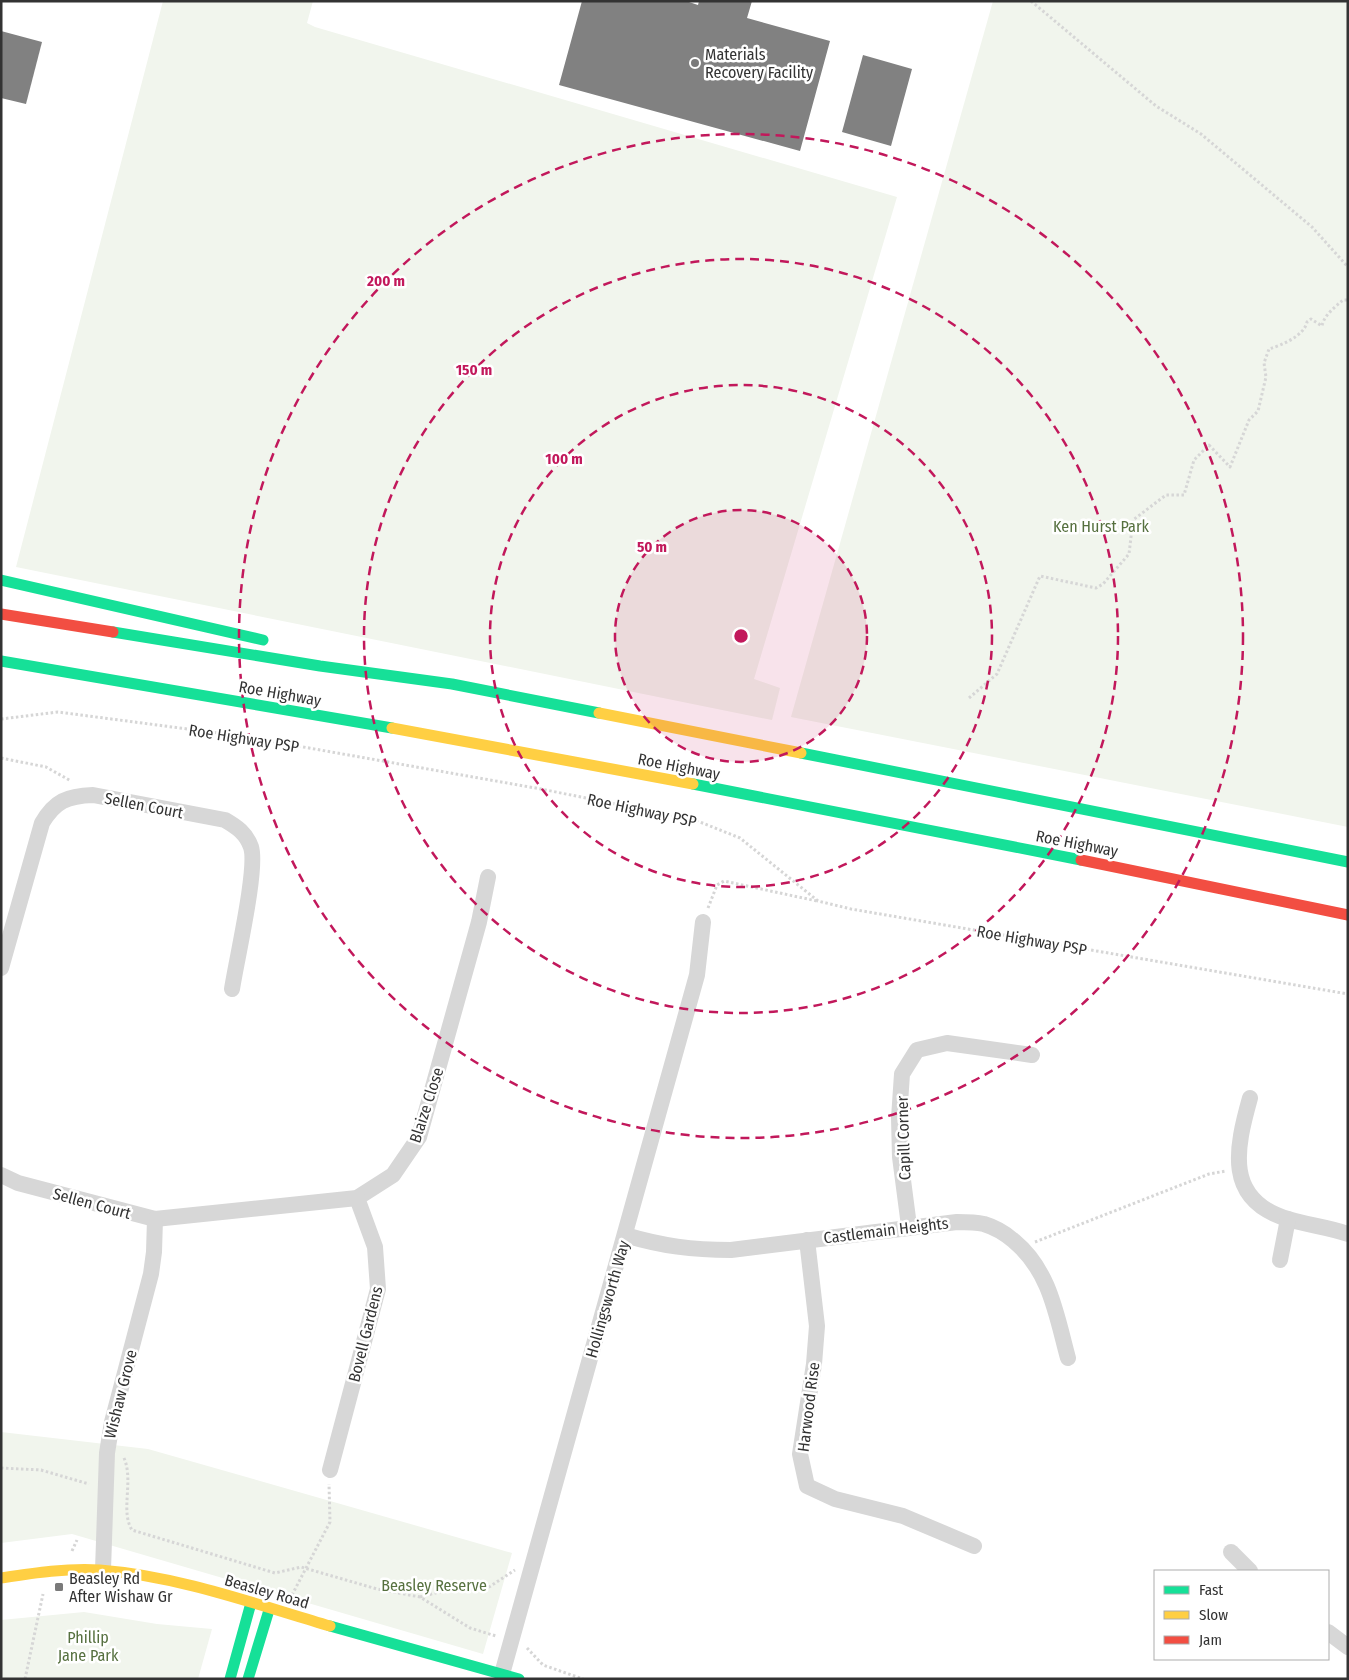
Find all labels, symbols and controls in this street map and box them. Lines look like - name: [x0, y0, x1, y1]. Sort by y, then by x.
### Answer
- place label: Materials Recovery Facility: [705, 45, 814, 82]
- marker: Materials Recovery Facility: [689, 57, 701, 69]
- text: 200 m: [366, 272, 405, 290]
- text: 150 m: [456, 361, 492, 379]
- text: 100 m: [545, 450, 583, 468]
- park label: Ken Hurst Park: [1053, 517, 1150, 536]
- text: 50 m: [637, 538, 667, 556]
- centre of rings: [732, 627, 750, 645]
- street label: Roe Highway: [237, 677, 323, 710]
- street label: Roe Highway PSP: [187, 720, 300, 757]
- street label: Roe Highway: [636, 749, 722, 784]
- street label: Sellen Court: [103, 789, 186, 823]
- street label: Roe Highway PSP: [585, 790, 698, 831]
- street label: Roe Highway: [1034, 826, 1120, 861]
- street label: Roe Highway PSP: [975, 921, 1088, 960]
- street label: Blaize Close: [405, 1065, 448, 1145]
- street label: Capill Corner: [893, 1095, 914, 1180]
- street label: Sellen Court: [51, 1184, 134, 1223]
- street label: Castlemain Heights: [823, 1213, 950, 1248]
- street label: Hollingsworth Way: [582, 1237, 634, 1360]
- street label: Bovell Gardens: [344, 1284, 387, 1384]
- street label: Wishaw Grove: [100, 1348, 141, 1441]
- street label: Harwood Rise: [794, 1361, 823, 1453]
- place label: Beasley Rd After Wishaw Gr: [69, 1569, 173, 1606]
- street label: Beasley Road: [222, 1570, 311, 1613]
- legend: [1154, 1570, 1329, 1660]
- park label: Beasley Reserve: [381, 1576, 487, 1595]
- marker: Beasley Rd After Wishaw Gr: [53, 1581, 65, 1593]
- text: Fast: [1199, 1581, 1223, 1599]
- text: Slow: [1199, 1606, 1228, 1624]
- park label: Phillip Jane Park: [58, 1628, 119, 1665]
- text: Jam: [1199, 1631, 1222, 1649]

